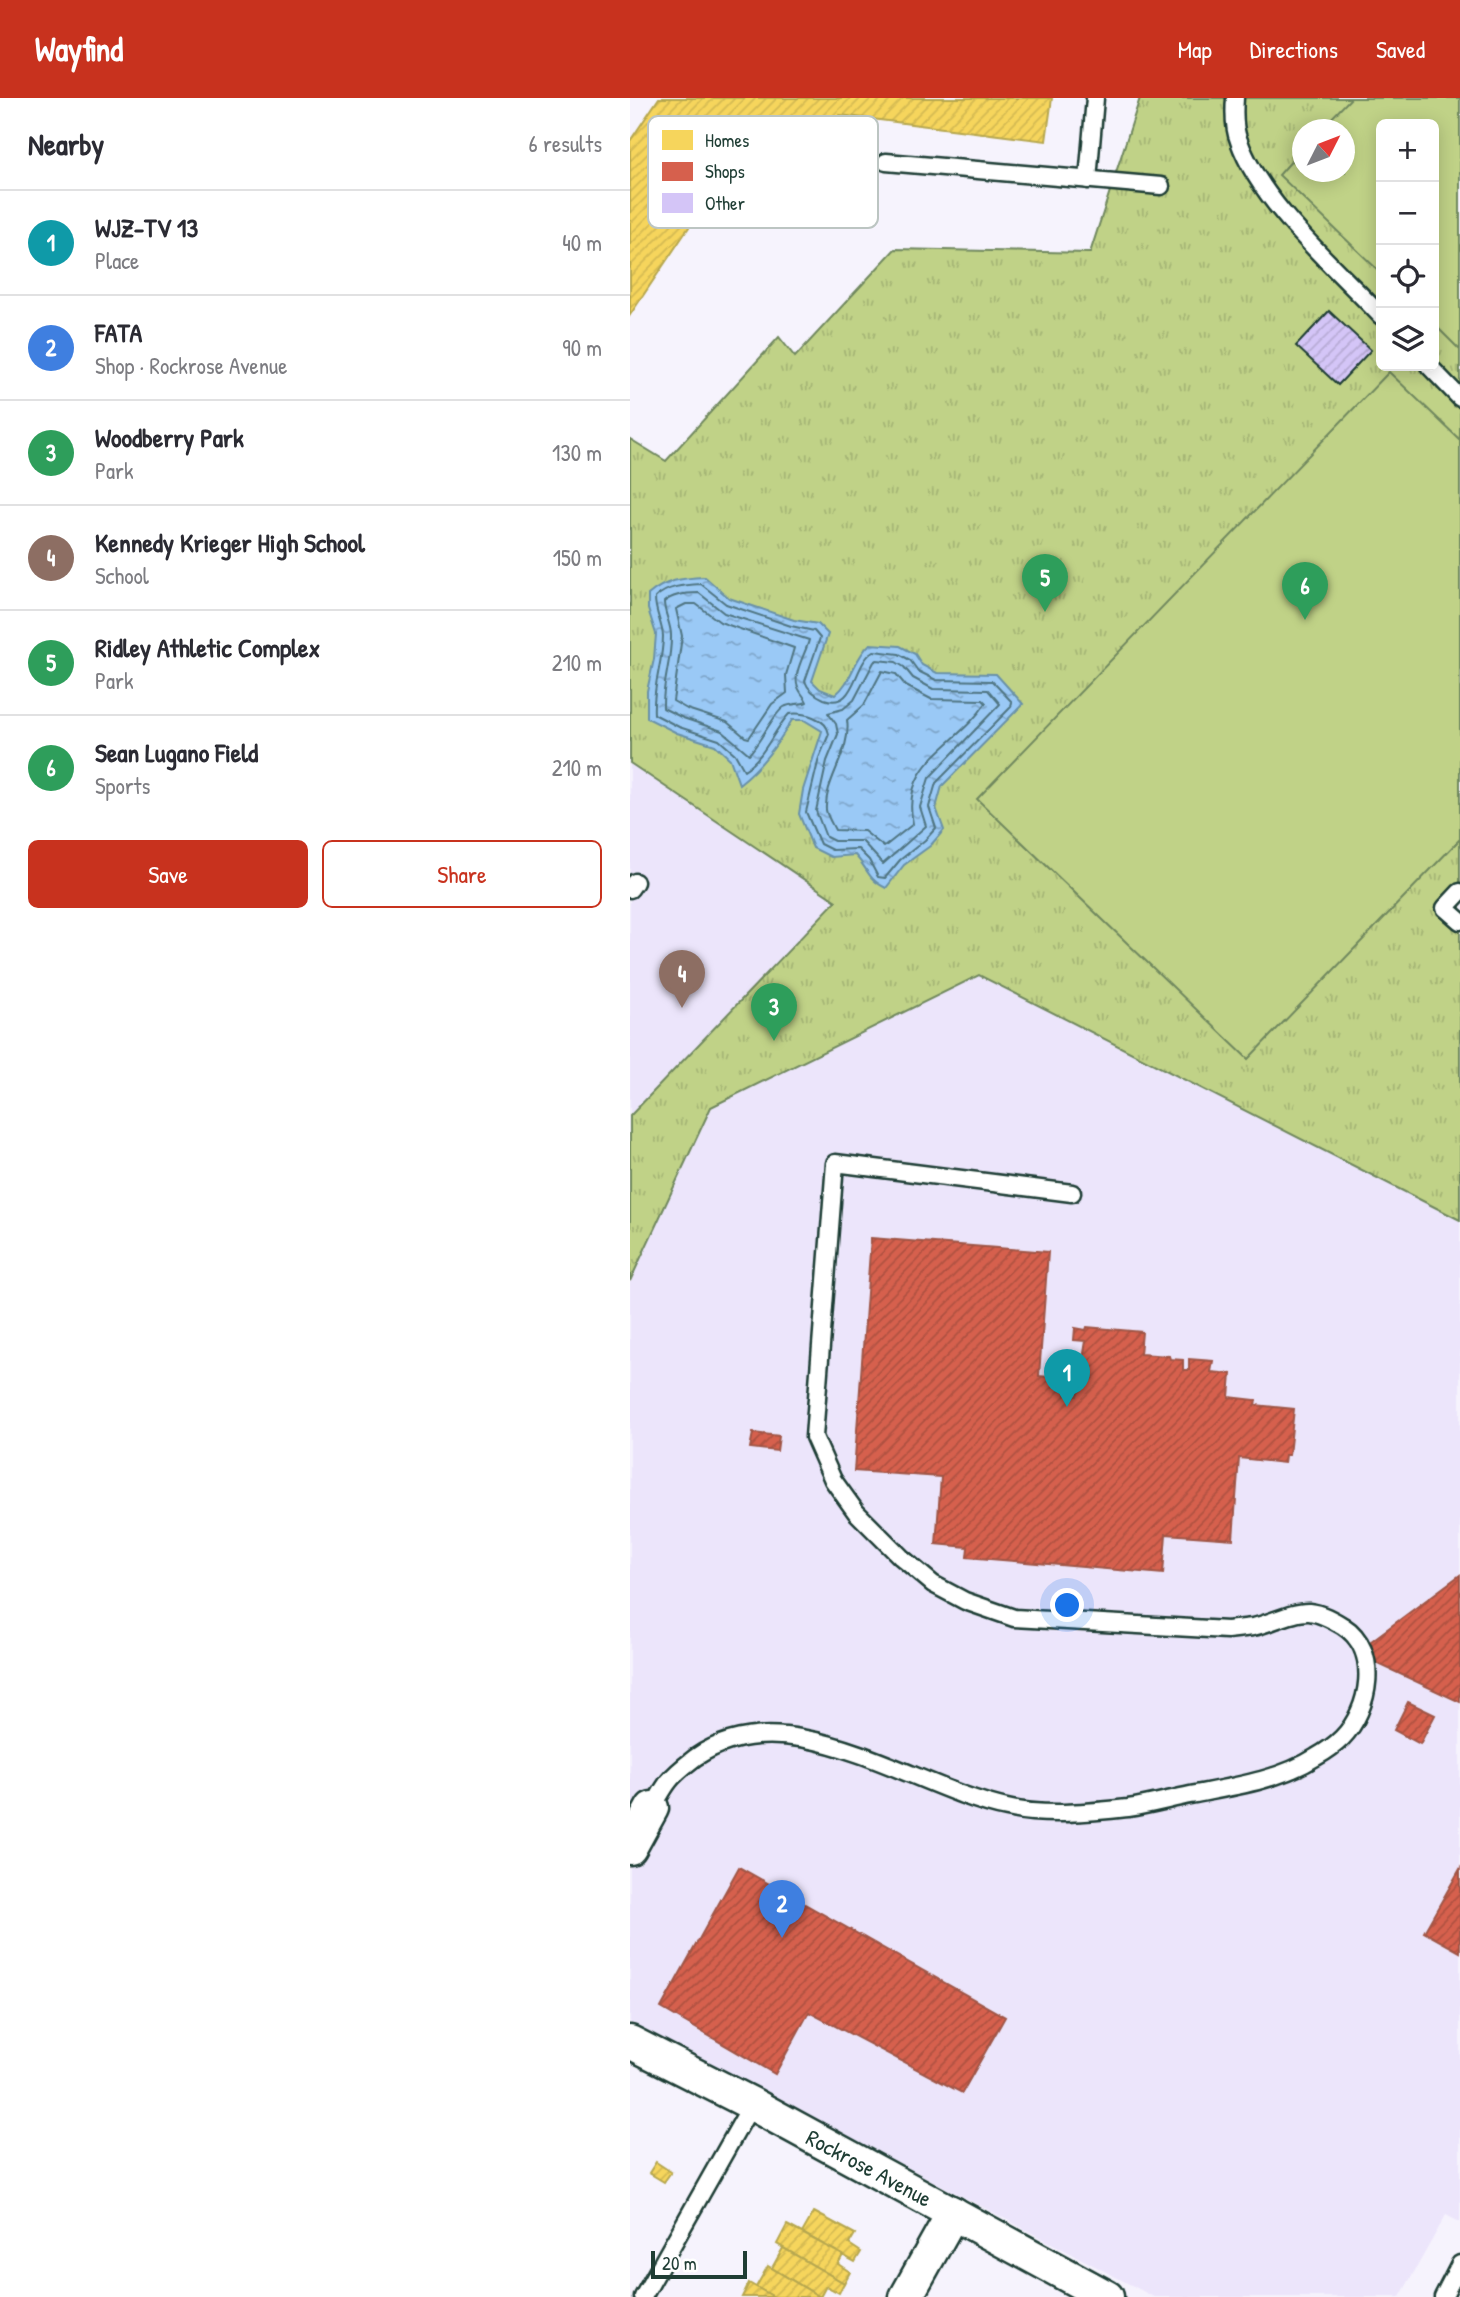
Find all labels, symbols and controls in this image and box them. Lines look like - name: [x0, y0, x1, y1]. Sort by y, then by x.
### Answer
- text: Wayfind: [35, 27, 123, 71]
- text: Map: [1178, 33, 1212, 65]
- text: Directions: [1250, 33, 1338, 65]
- text: Saved: [1376, 33, 1425, 65]
- legend: [648, 116, 878, 228]
- north arrow: [1292, 119, 1355, 182]
- map controls: [1376, 119, 1439, 371]
- button: +: [1376, 119, 1439, 182]
- text: Nearby: [28, 124, 104, 164]
- text: Homes: [705, 127, 749, 153]
- text: 6 results: [529, 128, 602, 159]
- text: Shops: [705, 158, 745, 184]
- button: −: [1376, 182, 1439, 245]
- text: Other: [705, 190, 746, 216]
- text: WJZ-TV 13: [95, 210, 198, 245]
- text: 1: [47, 227, 55, 258]
- text: 40 m: [562, 227, 602, 258]
- text: Place: [95, 245, 139, 276]
- button: locate: [1376, 245, 1439, 308]
- button: layers: [1376, 308, 1439, 371]
- text: FATA: [95, 315, 142, 350]
- text: 2: [46, 332, 56, 363]
- text: 90 m: [562, 332, 602, 363]
- text: Shop · Rockrose Avenue: [95, 350, 287, 381]
- text: Woodberry Park: [95, 420, 244, 455]
- text: 3: [46, 437, 56, 468]
- text: 130 m: [552, 437, 602, 468]
- text: Park: [95, 455, 133, 486]
- text: Kennedy Krieger High School: [95, 525, 365, 560]
- text: 4: [47, 542, 55, 573]
- text: 150 m: [553, 542, 602, 573]
- pin: 5: [1022, 554, 1068, 612]
- text: School: [95, 560, 149, 591]
- pin: 6: [1282, 562, 1328, 620]
- text: Ridley Athletic Complex: [95, 630, 320, 665]
- text: 5: [46, 647, 56, 678]
- text: 210 m: [552, 647, 602, 678]
- text: Park: [95, 665, 133, 696]
- text: Sean Lugano Field: [95, 735, 258, 770]
- text: 6: [46, 752, 56, 783]
- text: 210 m: [552, 752, 602, 783]
- text: Sports: [95, 770, 150, 801]
- button: Save: [28, 840, 308, 908]
- button: Share: [322, 840, 602, 908]
- pin: 4: [659, 950, 705, 1008]
- pin: 3: [751, 983, 797, 1041]
- pin: 1: [1044, 1349, 1090, 1407]
- your location: [1050, 1588, 1084, 1622]
- pin: 2: [759, 1880, 805, 1938]
- street label: Rockrose Avenue: [801, 2121, 937, 2214]
- scale bar: [651, 2248, 747, 2280]
- text: 20 m: [662, 2250, 697, 2276]

